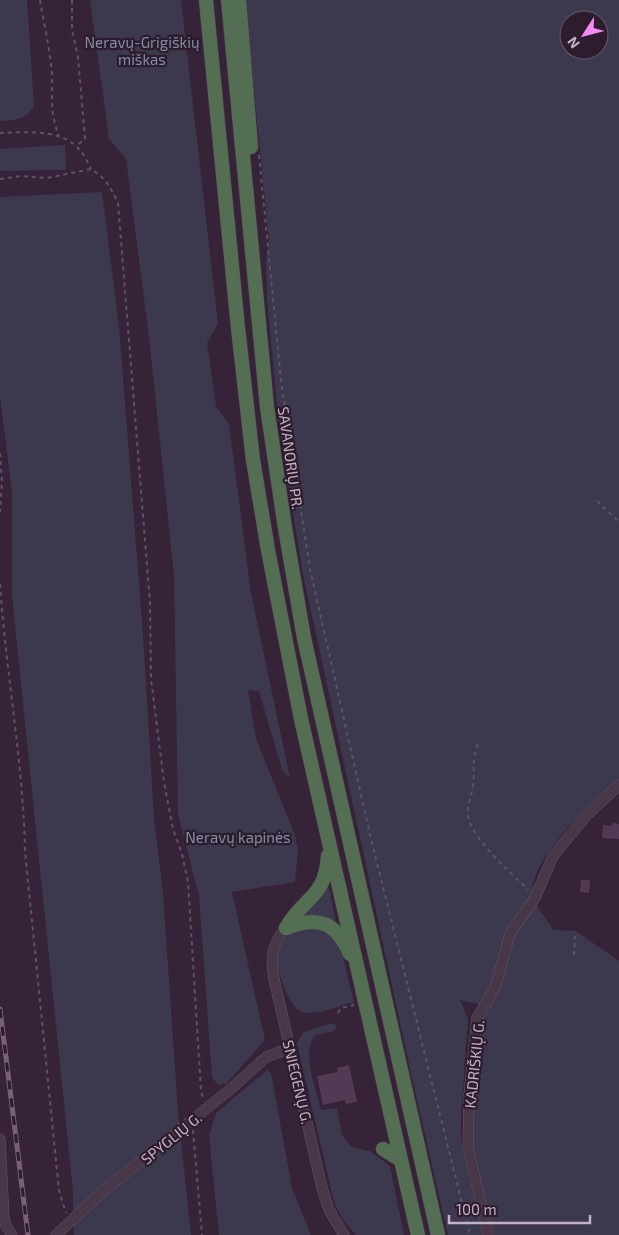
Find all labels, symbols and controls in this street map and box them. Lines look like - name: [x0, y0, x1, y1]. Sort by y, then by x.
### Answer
- north arrow: [559, 10, 609, 60]
- park label: Neravų-Grigiškių miškas: [85, 33, 199, 68]
- text: N: [563, 34, 583, 52]
- street label: SAVANORIŲ PR.: [275, 405, 307, 511]
- park label: Neravų kapinės: [185, 828, 291, 846]
- street label: KADRIŠKIŲ G.: [460, 1019, 488, 1109]
- street label: SNIEGENŲ G.: [280, 1038, 316, 1126]
- street label: SPYGLIŲ G.: [137, 1108, 205, 1168]
- scale bar: [449, 1192, 590, 1224]
- text: 100 m: [456, 1200, 497, 1218]

